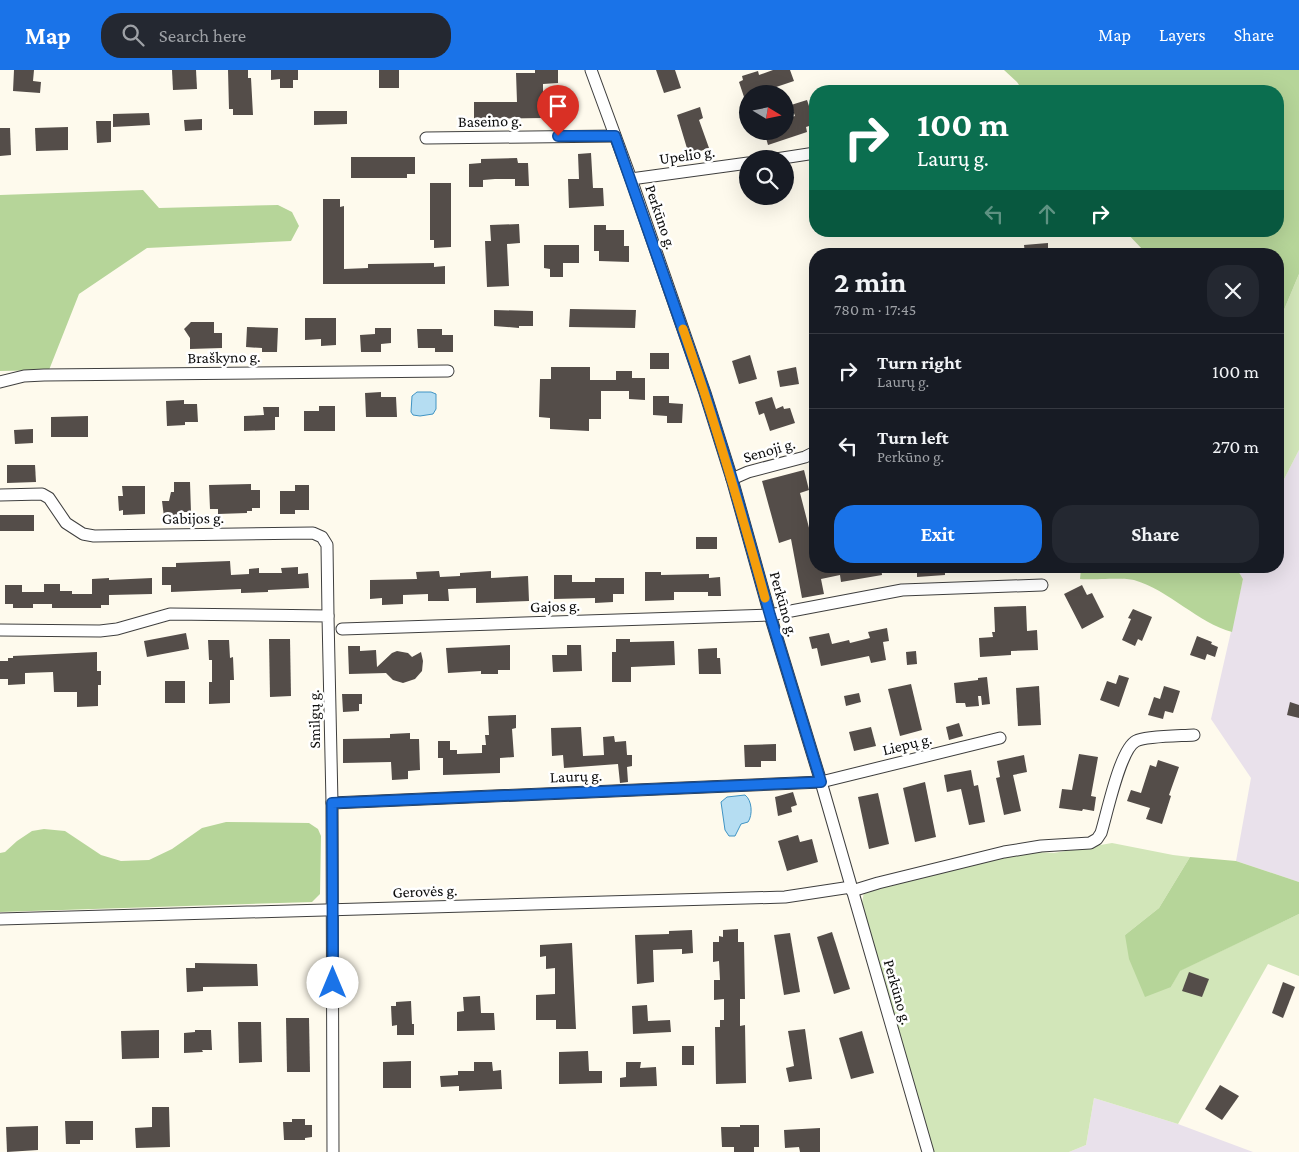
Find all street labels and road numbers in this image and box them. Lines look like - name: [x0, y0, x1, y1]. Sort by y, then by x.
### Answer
- street label: Baseino g.: [458, 112, 522, 131]
- street label: Upelio g.: [658, 143, 716, 168]
- street label: Perkūno g.: [641, 183, 680, 252]
- street label: Braškyno g.: [187, 348, 261, 367]
- street label: Senoji g.: [741, 434, 797, 466]
- street label: Gabijos g.: [162, 509, 224, 528]
- street label: Perkūno g.: [766, 569, 801, 639]
- street label: Gajos g.: [530, 597, 580, 616]
- street label: Smilgų g.: [305, 689, 324, 749]
- street label: Liepų g.: [881, 730, 934, 759]
- street label: Laurų g.: [550, 767, 602, 786]
- street label: Gerovės g.: [392, 881, 458, 902]
- street label: Perkūno g.: [880, 957, 915, 1027]

